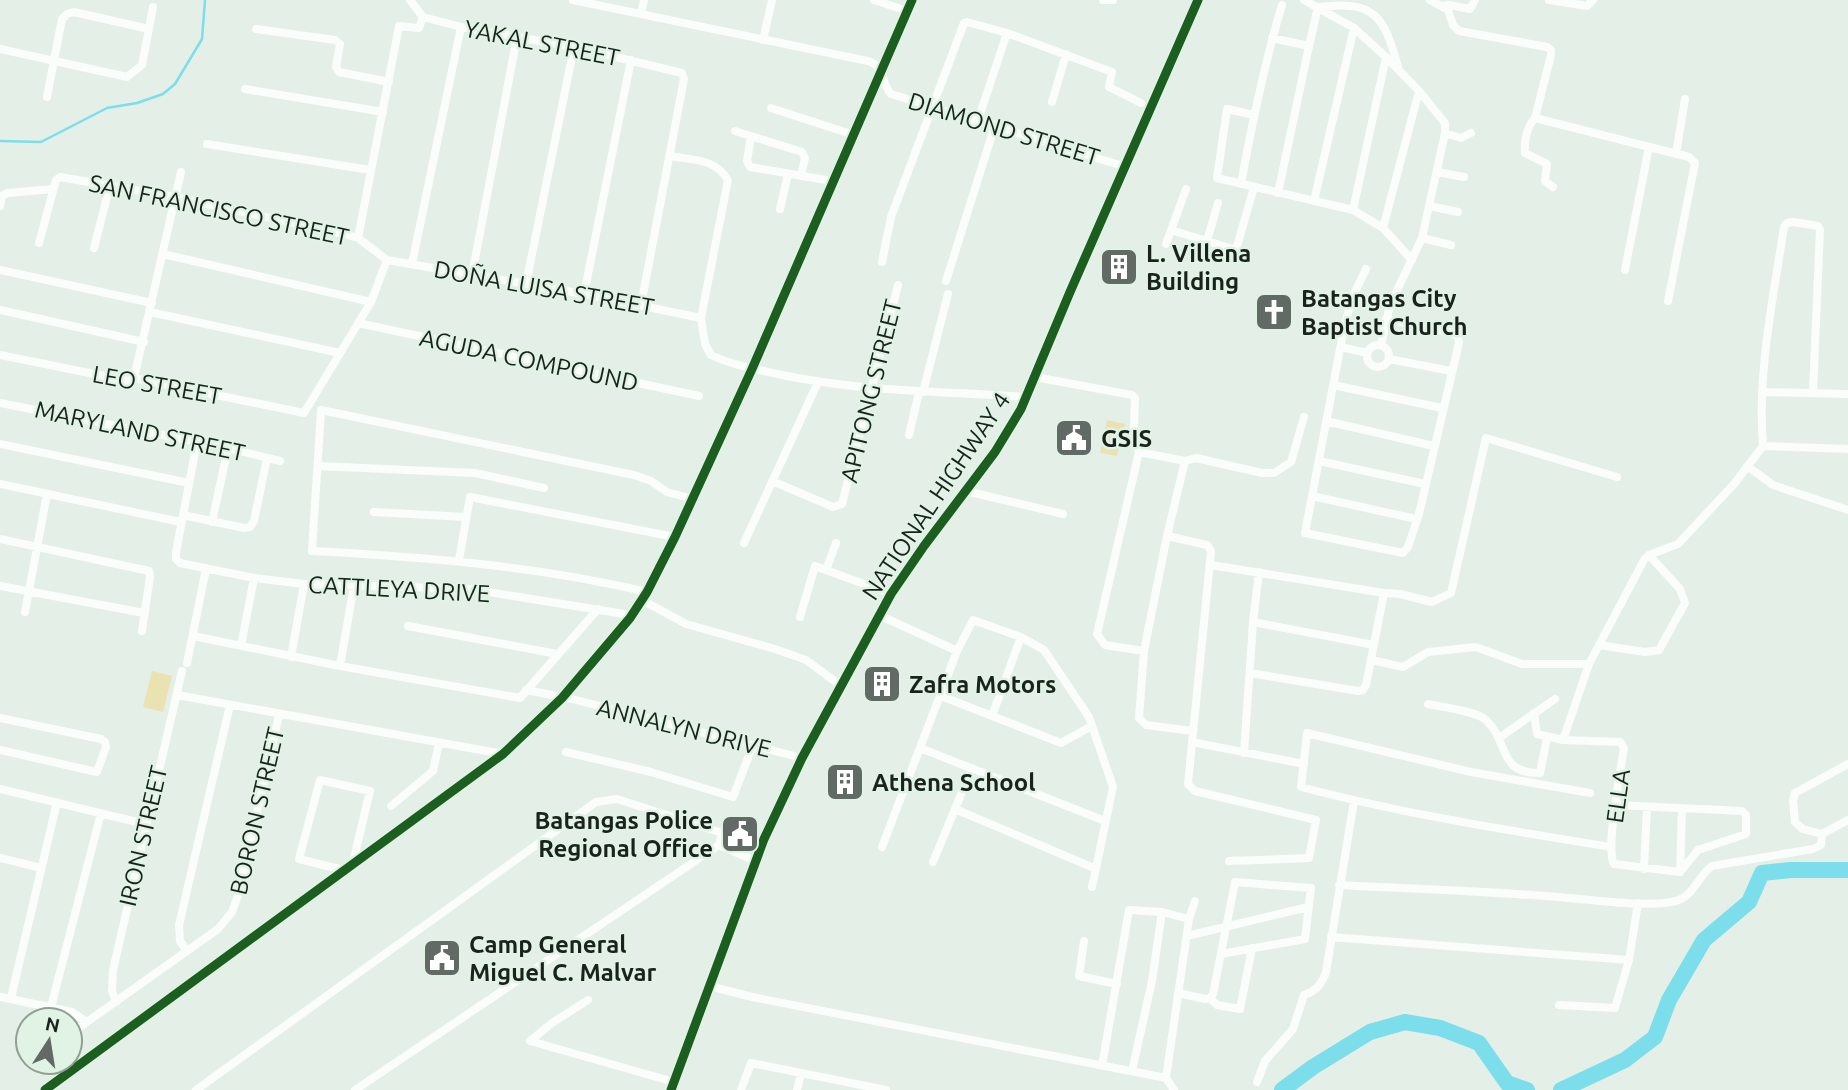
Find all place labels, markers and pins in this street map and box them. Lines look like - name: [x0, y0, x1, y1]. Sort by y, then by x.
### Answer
- place label: L. Villena Building: [1146, 240, 1251, 295]
- building icon: L. Villena Building: [1098, 246, 1140, 288]
- place label: Batangas City Baptist Church: [1301, 285, 1468, 340]
- church icon: Batangas City Baptist Church: [1253, 291, 1295, 333]
- public building icon: GSIS: [1053, 417, 1095, 459]
- place label: GSIS: [1101, 425, 1152, 452]
- building icon: Zafra Motors: [861, 663, 903, 705]
- place label: Zafra Motors: [909, 671, 1056, 698]
- building icon: Athena School: [824, 761, 866, 803]
- place label: Athena School: [872, 769, 1035, 796]
- place label: Batangas Police Regional Office: [534, 807, 713, 862]
- public building icon: Batangas Police Regional Office: [719, 813, 761, 855]
- place label: Camp General Miguel C. Malvar: [469, 931, 657, 986]
- public building icon: Camp General Miguel C. Malvar: [421, 937, 463, 979]

